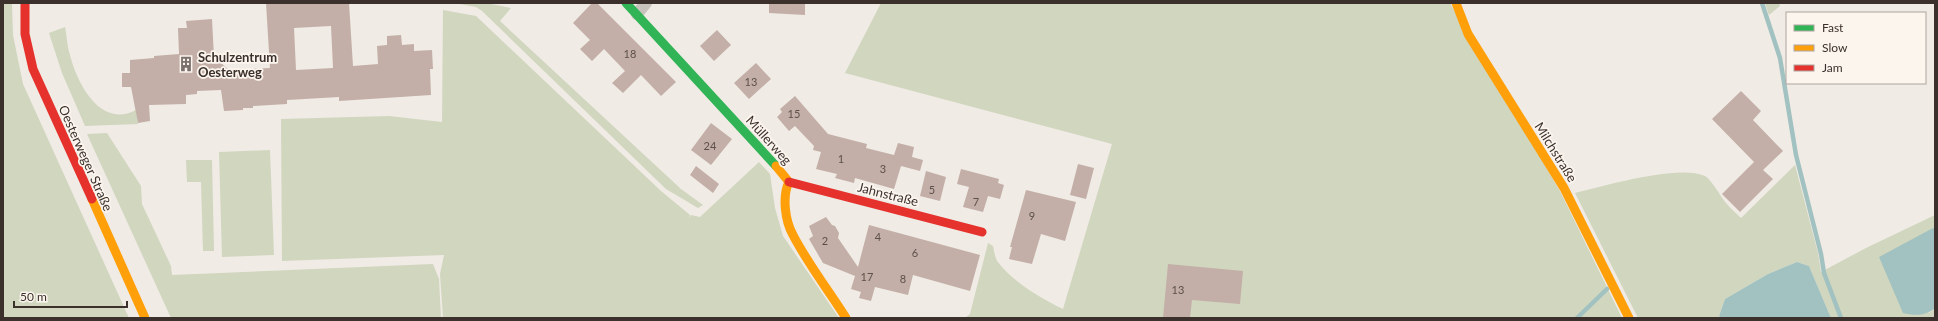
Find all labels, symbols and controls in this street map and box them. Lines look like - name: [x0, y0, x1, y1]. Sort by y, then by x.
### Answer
- legend: [1786, 12, 1926, 84]
- text: Fast: [1822, 20, 1844, 35]
- text: Slow: [1822, 40, 1848, 55]
- house number: 18: [624, 47, 636, 60]
- place label: Schulzentrum Oesterweg: [198, 49, 277, 80]
- building icon: Schulzentrum Oesterweg: [177, 55, 195, 73]
- text: Jam: [1822, 60, 1843, 75]
- house number: 13: [745, 75, 757, 88]
- street label: Oesterweger Straße: [55, 103, 117, 214]
- house number: 15: [788, 107, 800, 120]
- street label: Müllerweg: [743, 112, 795, 168]
- street label: Milchstraße: [1531, 119, 1581, 185]
- house number: 24: [704, 139, 717, 152]
- house number: 1: [838, 152, 844, 165]
- house number: 3: [880, 162, 886, 175]
- street label: Jahnstraße: [856, 179, 920, 209]
- house number: 5: [929, 183, 935, 196]
- house number: 7: [973, 195, 979, 208]
- house number: 9: [1029, 209, 1035, 222]
- house number: 4: [875, 230, 882, 243]
- house number: 2: [822, 234, 828, 247]
- house number: 6: [912, 246, 918, 259]
- house number: 17: [861, 270, 873, 283]
- house number: 8: [900, 272, 906, 285]
- scale bar: [14, 283, 127, 309]
- house number: 13: [1172, 283, 1184, 296]
- text: 50 m: [20, 289, 47, 304]

